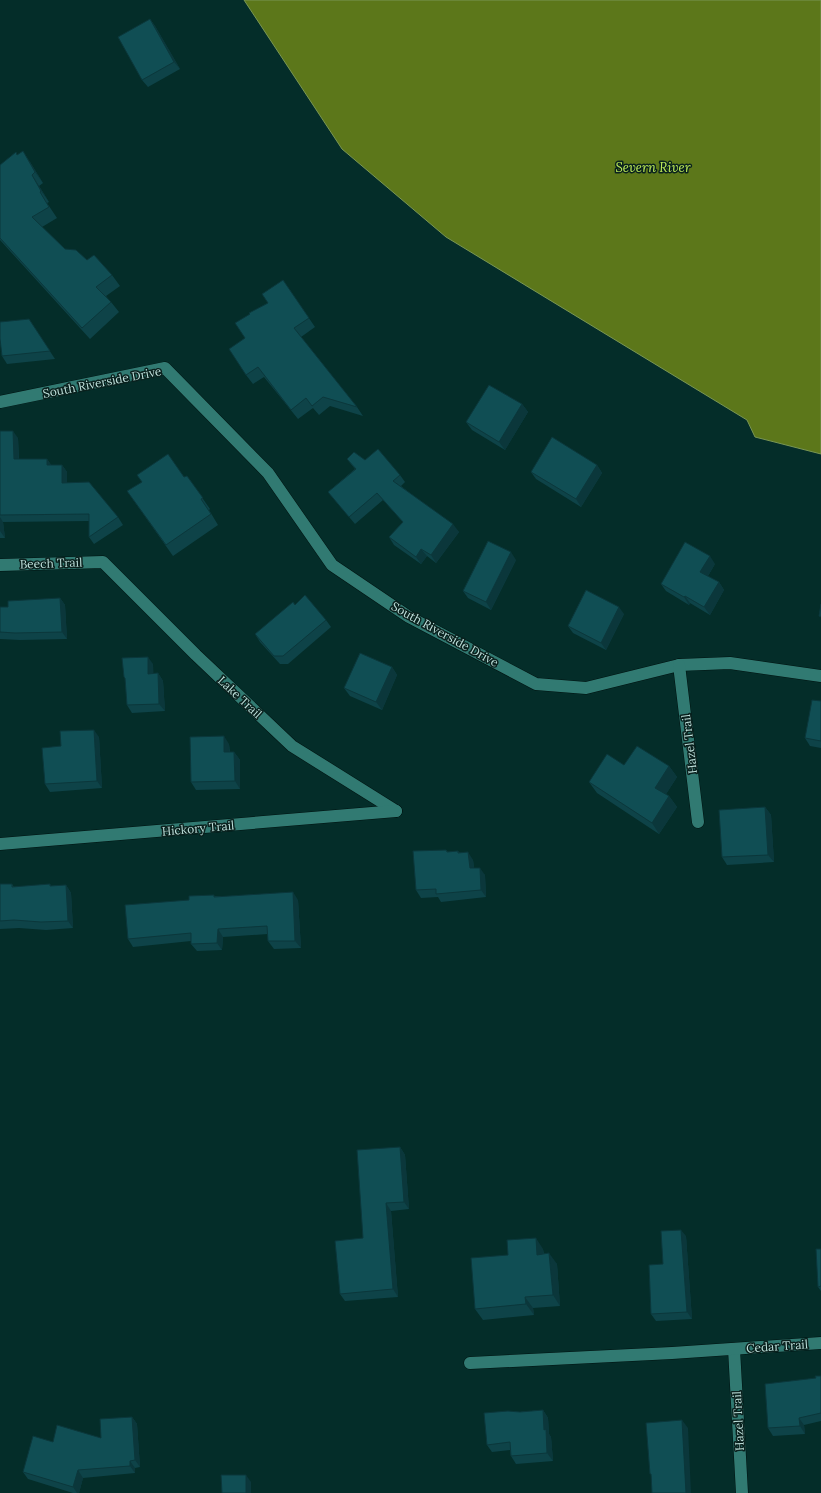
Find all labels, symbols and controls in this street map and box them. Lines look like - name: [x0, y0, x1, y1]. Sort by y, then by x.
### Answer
- water label: Severn River: [615, 159, 691, 176]
- street label: South Riverside Drive: [41, 363, 163, 401]
- street label: Beech Trail: [19, 554, 83, 572]
- street label: South Riverside Drive: [389, 598, 502, 670]
- street label: Lake Trail: [215, 673, 265, 721]
- street label: Hazel Trail: [678, 713, 700, 775]
- street label: Hickory Trail: [161, 817, 235, 839]
- street label: Cedar Trail: [746, 1336, 808, 1356]
- street label: Hazel Trail: [729, 1391, 747, 1451]

